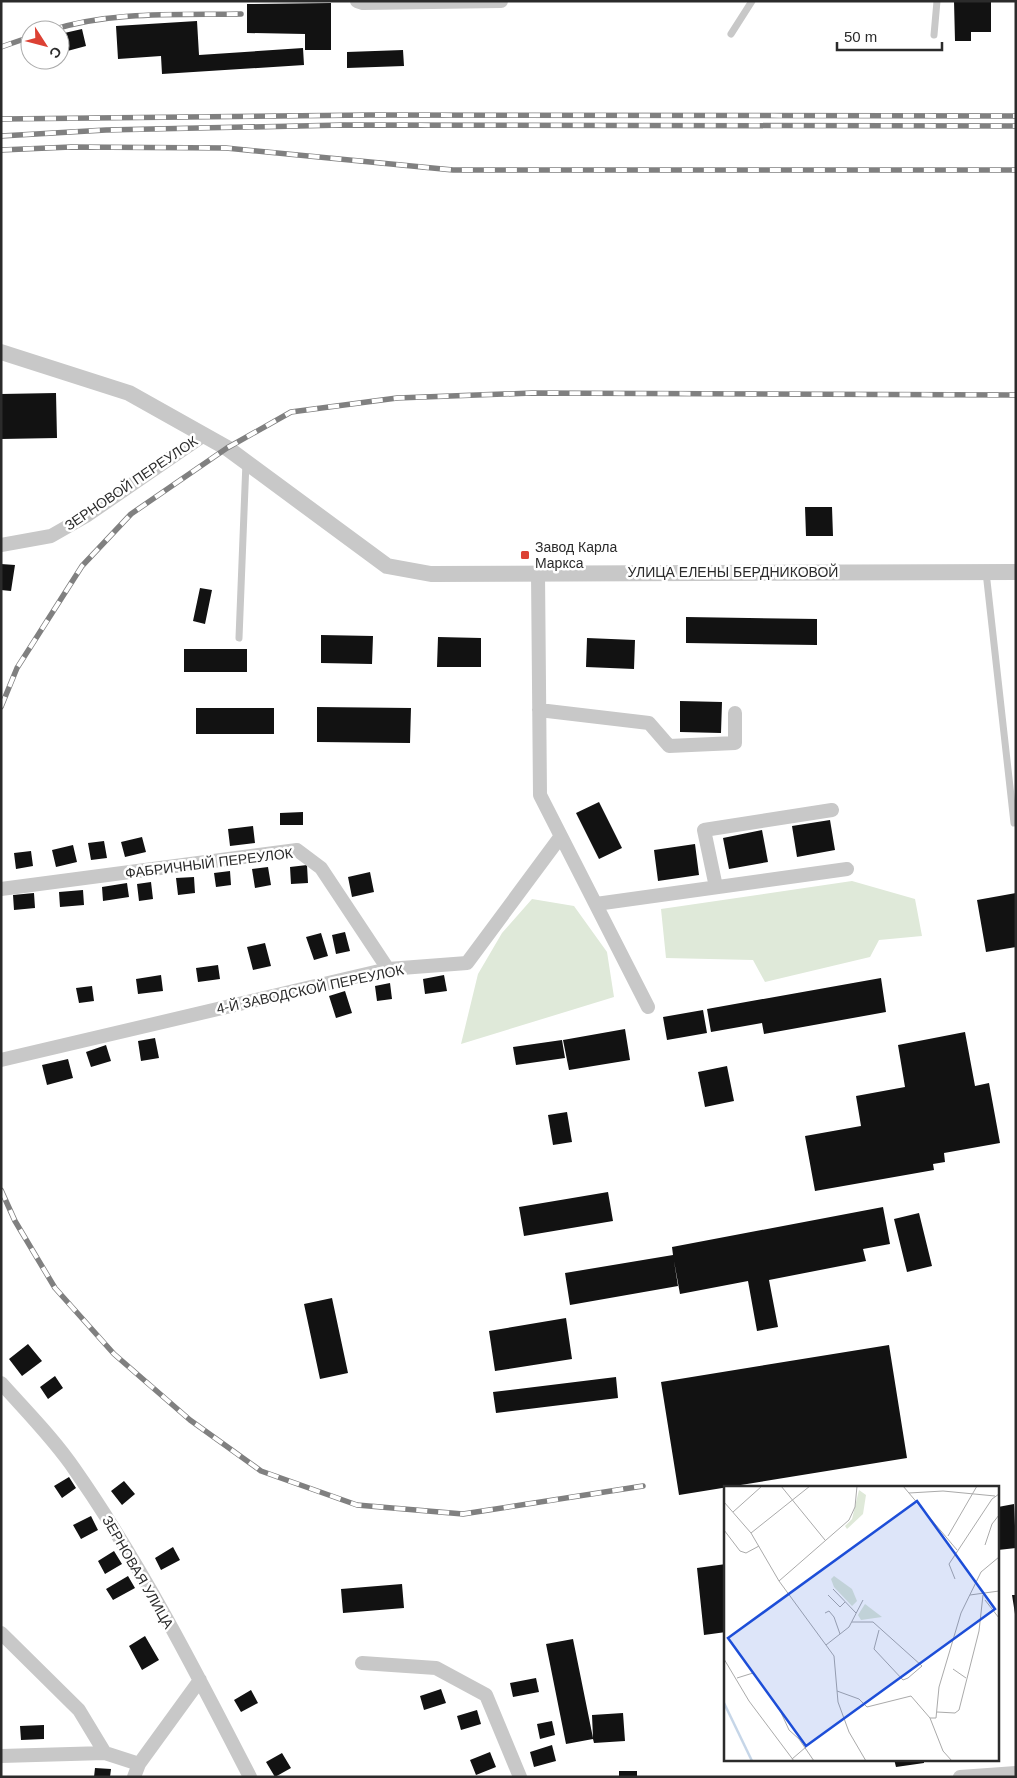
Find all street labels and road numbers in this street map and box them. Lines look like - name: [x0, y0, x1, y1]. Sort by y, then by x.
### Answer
- street label: ЗЕРНОВОЙ ПЕРЕУЛОК: [61, 431, 201, 533]
- street label: УЛИЦА ЕЛЕНЫ БЕРДНИКОВОЙ: [628, 563, 838, 580]
- street label: ФАБРИЧНЫЙ ПЕРЕУЛОК: [124, 844, 295, 881]
- street label: 4-Й ЗАВОДСКОЙ ПЕРЕУЛОК: [215, 960, 406, 1017]
- street label: ЗЕРНОВАЯ УЛИЦА: [99, 1513, 177, 1632]

